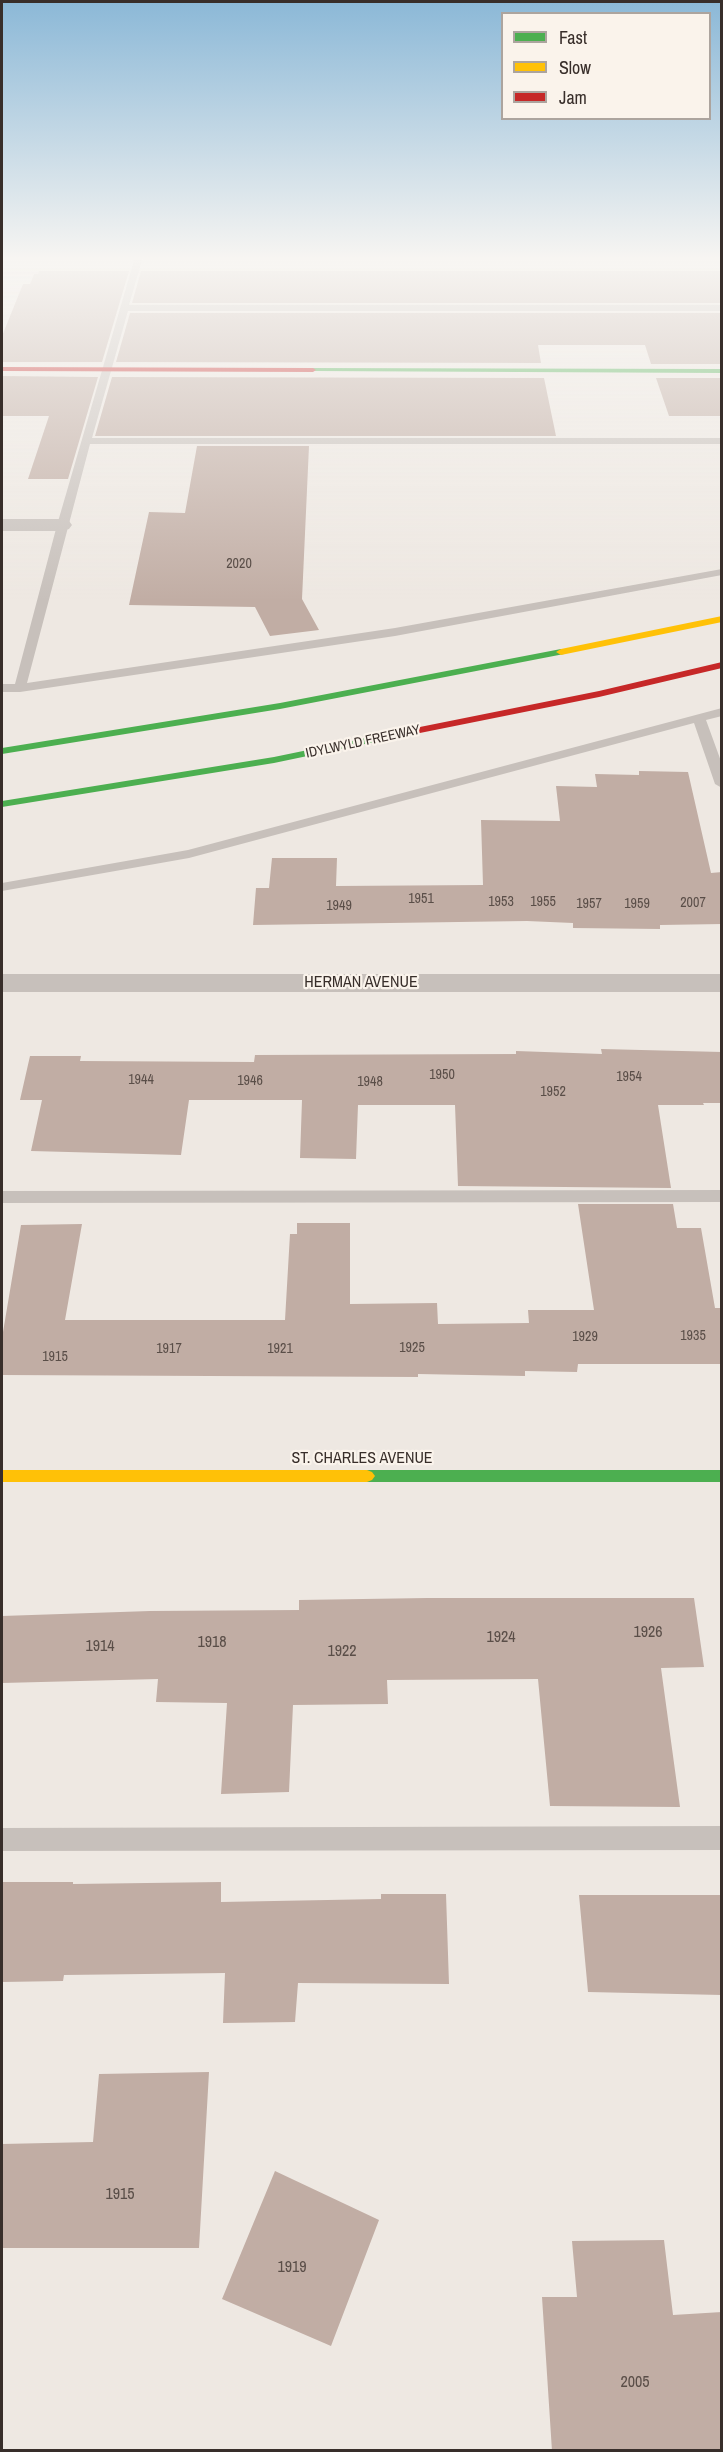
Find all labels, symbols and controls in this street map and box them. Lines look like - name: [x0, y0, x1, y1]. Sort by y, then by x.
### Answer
- legend: [501, 12, 711, 120]
- text: Fast: [559, 25, 587, 50]
- text: Slow: [559, 55, 591, 80]
- text: Jam: [559, 85, 587, 110]
- house number: 2020: [226, 556, 252, 572]
- street label: IDYLWYLD FREEWAY: [304, 722, 422, 762]
- house number: 1951: [408, 891, 434, 907]
- house number: 1953: [488, 894, 514, 910]
- house number: 1955: [530, 894, 556, 910]
- house number: 2007: [680, 895, 706, 911]
- house number: 1957: [576, 896, 602, 912]
- house number: 1959: [624, 896, 650, 912]
- house number: 1949: [326, 898, 352, 914]
- street label: HERMAN AVENUE: [304, 973, 418, 993]
- house number: 1950: [429, 1067, 455, 1083]
- house number: 1954: [616, 1069, 642, 1085]
- house number: 1944: [128, 1072, 154, 1088]
- house number: 1946: [237, 1073, 263, 1089]
- house number: 1948: [357, 1074, 383, 1090]
- house number: 1952: [540, 1084, 566, 1100]
- house number: 1935: [680, 1328, 706, 1344]
- house number: 1929: [572, 1329, 598, 1345]
- house number: 1925: [399, 1340, 425, 1356]
- house number: 1917: [156, 1341, 182, 1357]
- house number: 1921: [267, 1341, 293, 1357]
- house number: 1915: [42, 1349, 68, 1365]
- street label: ST. CHARLES AVENUE: [291, 1449, 433, 1469]
- house number: 1926: [633, 1623, 663, 1643]
- house number: 1924: [486, 1628, 516, 1648]
- house number: 1918: [197, 1633, 227, 1653]
- house number: 1914: [85, 1637, 115, 1657]
- house number: 1922: [327, 1642, 357, 1662]
- house number: 1915: [105, 2185, 135, 2205]
- house number: 1919: [277, 2258, 307, 2278]
- house number: 2005: [620, 2373, 650, 2393]

